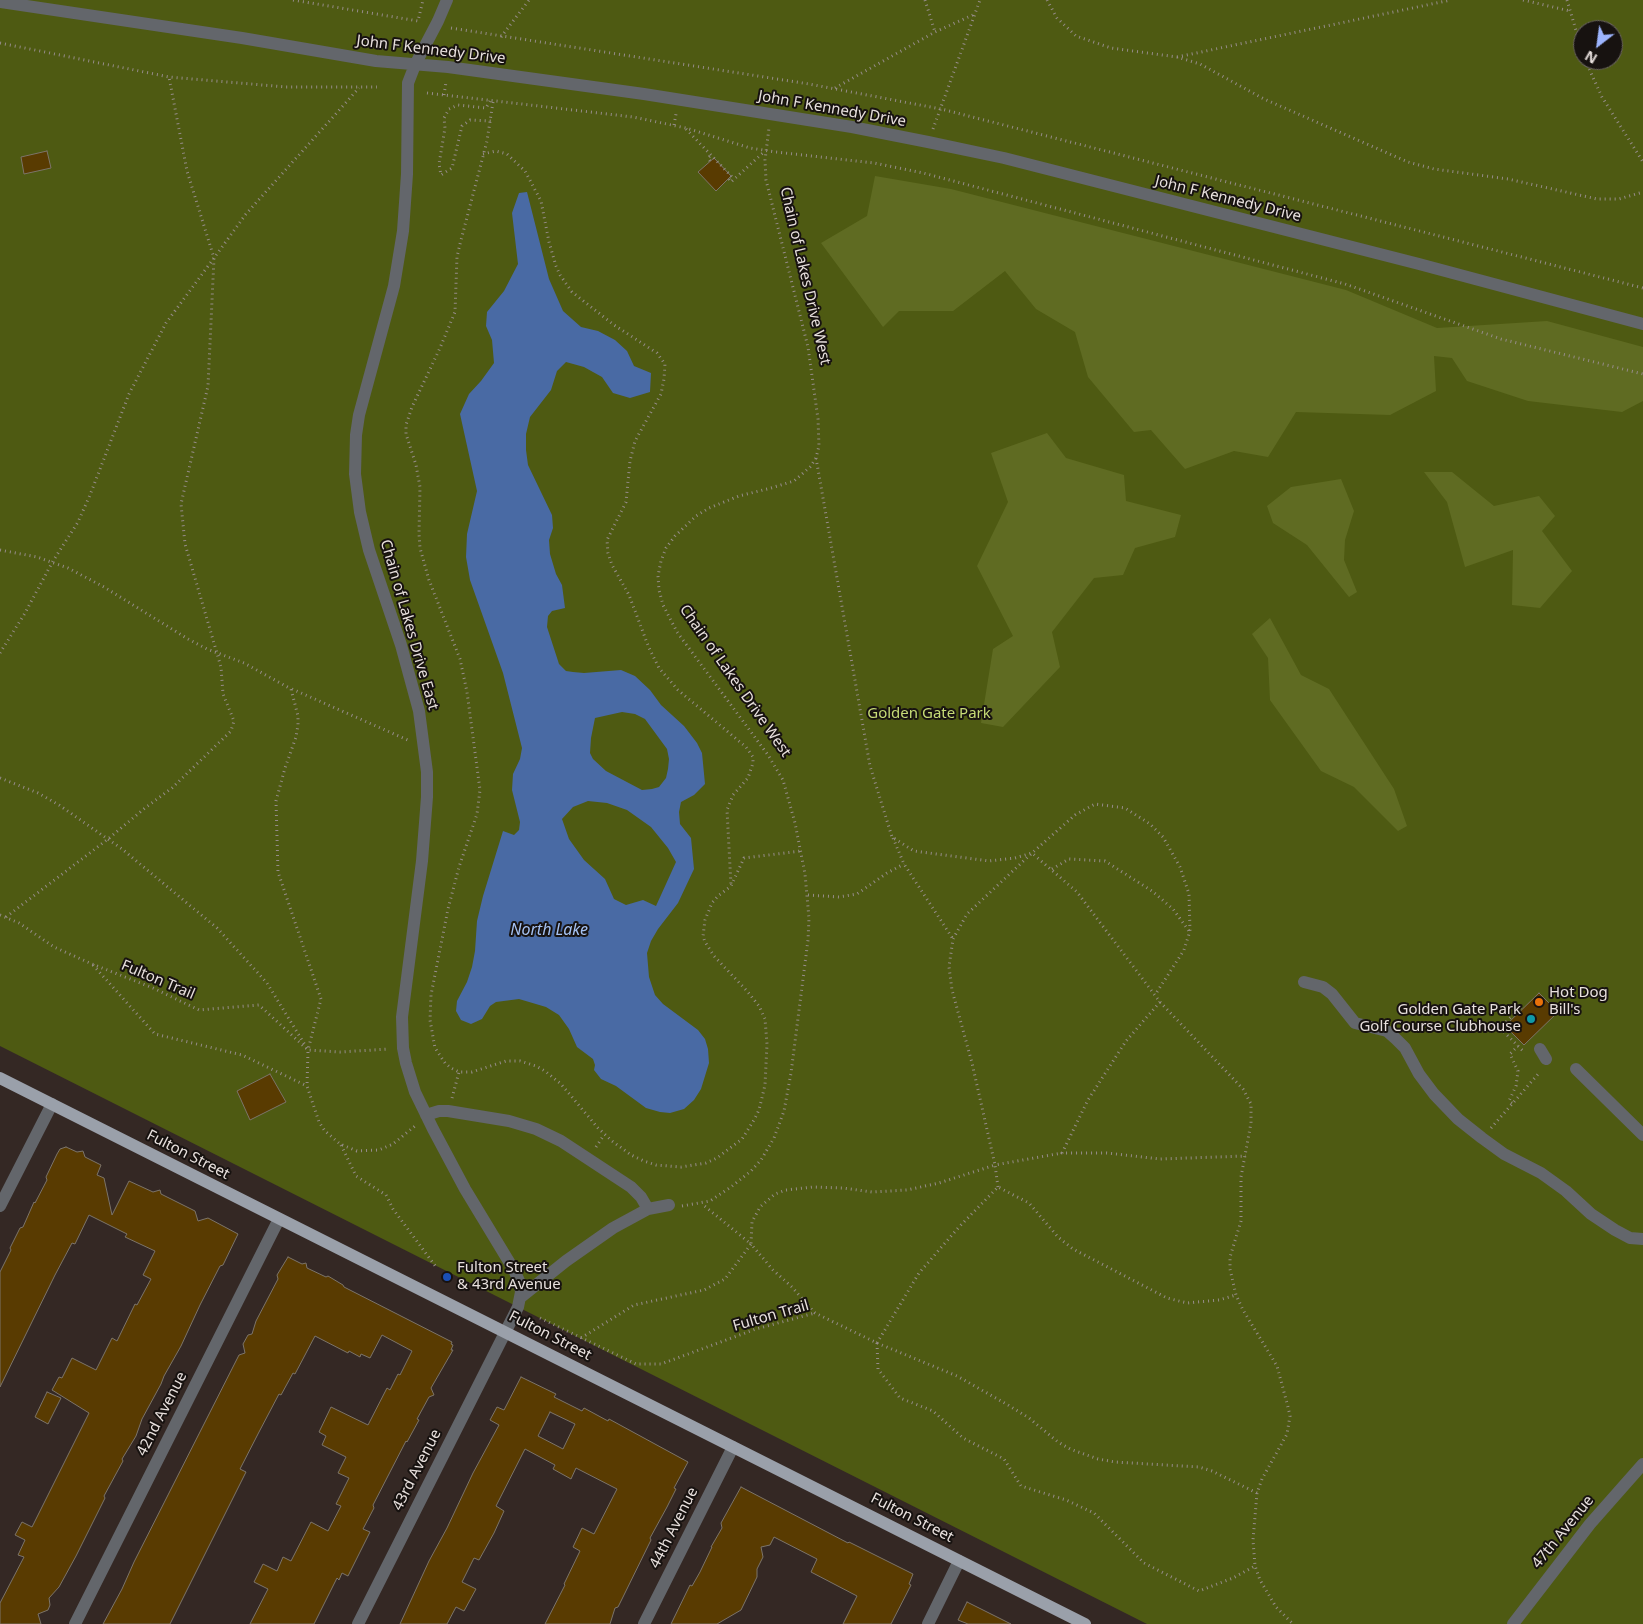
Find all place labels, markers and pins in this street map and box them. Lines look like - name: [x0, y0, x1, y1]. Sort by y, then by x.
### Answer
- place label: Hot Dog Bill's: [1549, 984, 1608, 1019]
- marker: Hot Dog Bill's: [1533, 996, 1545, 1008]
- place label: Golden Gate Park Golf Course Clubhouse: [1359, 1001, 1521, 1036]
- marker: Golden Gate Park Golf Course Clubhouse: [1525, 1013, 1537, 1025]
- place label: Fulton Street & 43rd Avenue: [457, 1259, 561, 1294]
- marker: Fulton Street & 43rd Avenue: [441, 1271, 453, 1283]

